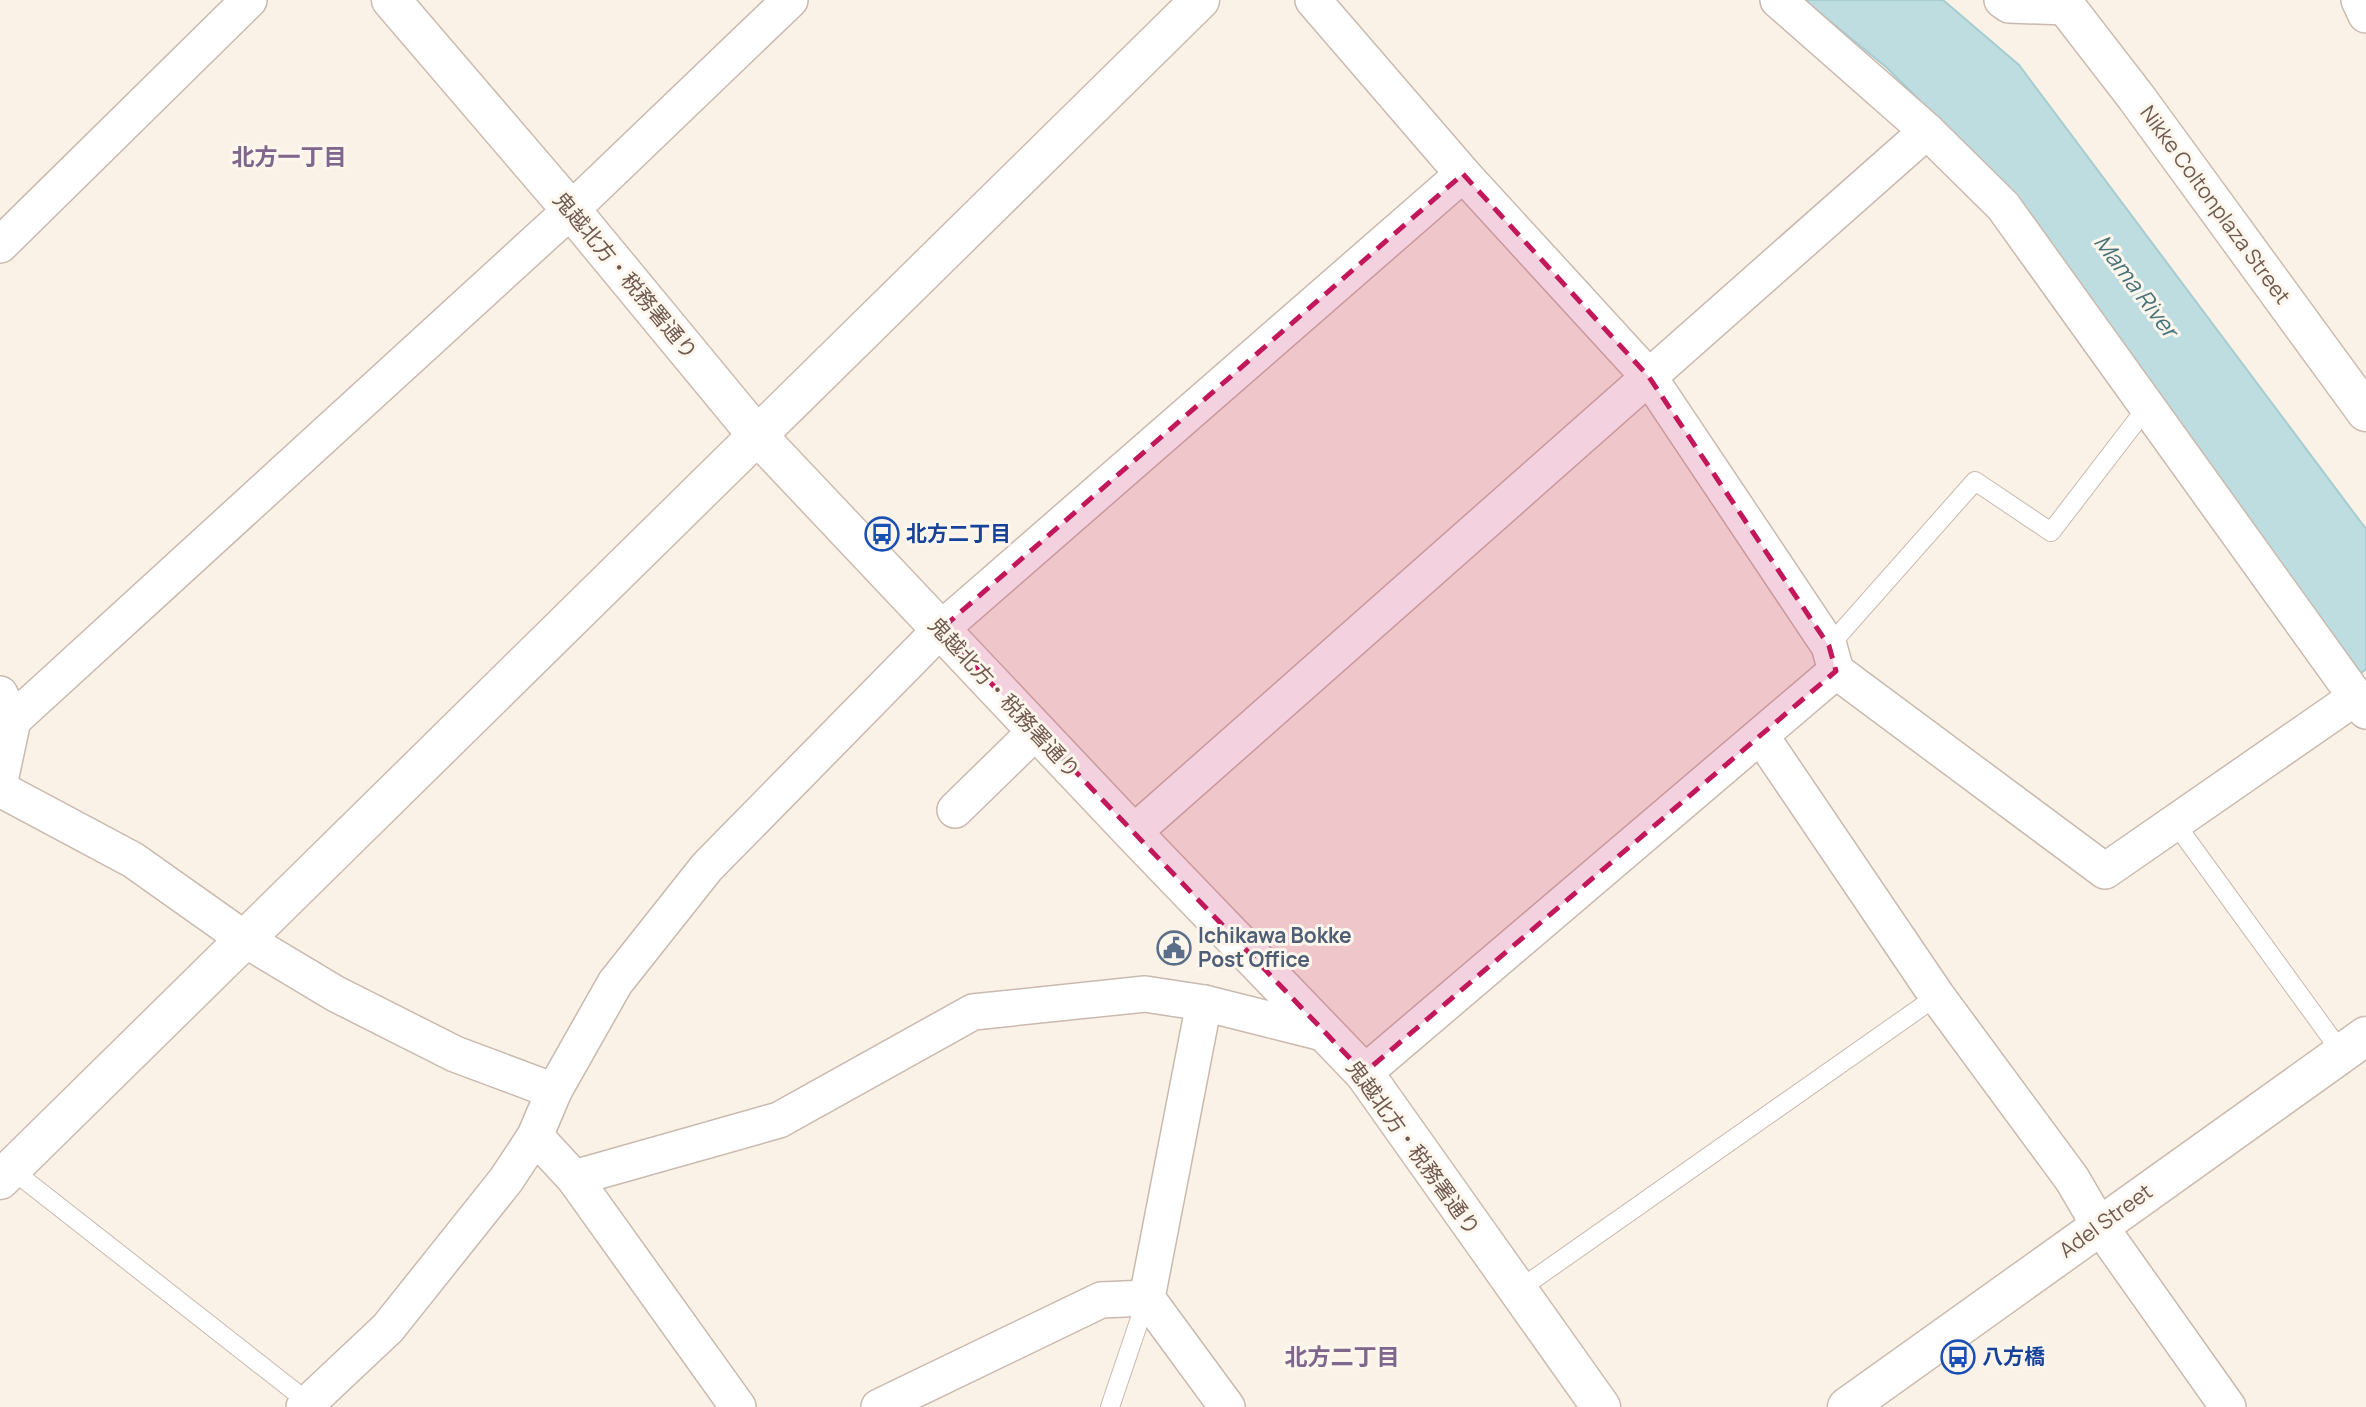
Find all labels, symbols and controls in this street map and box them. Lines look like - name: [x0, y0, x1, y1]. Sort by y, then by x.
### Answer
- street label: Nikke Coltonplaza Street: [2134, 100, 2297, 309]
- district label: 北方一丁目: [232, 140, 347, 172]
- street label: 鬼越北方・税務署通り: [548, 186, 704, 365]
- water label: Mama River: [2087, 227, 2188, 346]
- bus stop icon: 北方二丁目: [863, 515, 901, 553]
- place label: 北方二丁目: [906, 519, 1011, 547]
- street label: 鬼越北方・税務署通り: [923, 611, 1087, 784]
- place label: Ichikawa Bokke Post Office: [1198, 921, 1352, 973]
- public building icon: Ichikawa Bokke Post Office: [1155, 929, 1193, 967]
- street label: 鬼越北方・税務署通り: [1341, 1054, 1487, 1241]
- street label: Adel Street: [2053, 1177, 2158, 1263]
- bus stop icon: 八方橋: [1939, 1338, 1977, 1376]
- district label: 北方二丁目: [1285, 1340, 1400, 1372]
- place label: 八方橋: [1982, 1342, 2045, 1370]

